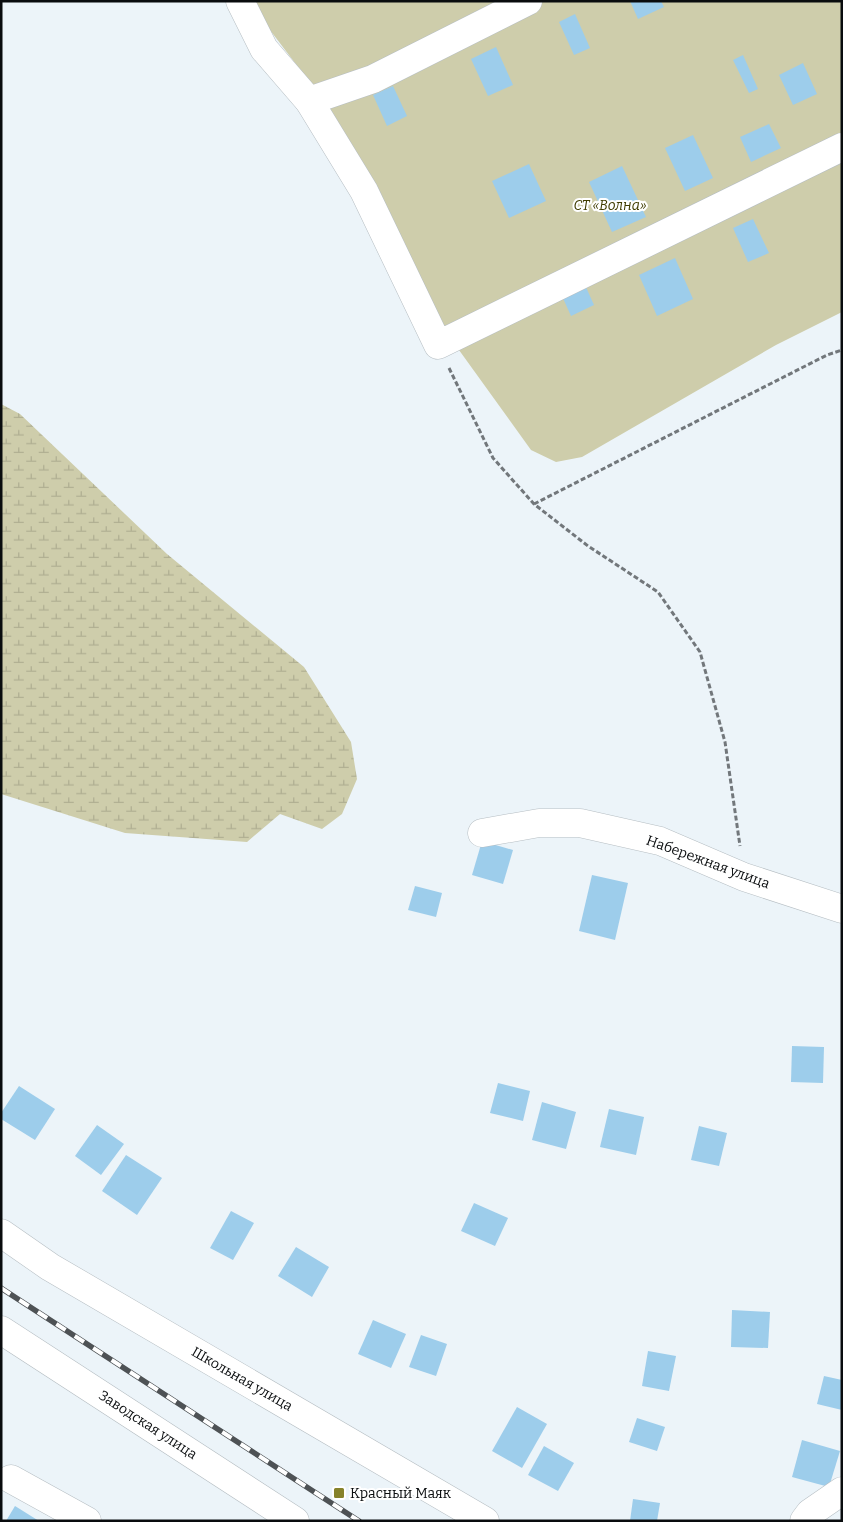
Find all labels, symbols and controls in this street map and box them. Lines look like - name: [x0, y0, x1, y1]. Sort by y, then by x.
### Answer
- park label: СТ «Волна»: [574, 197, 646, 214]
- street label: Набережная улица: [644, 832, 772, 892]
- street label: Школьная улица: [188, 1343, 296, 1415]
- street label: Заводская улица: [96, 1387, 201, 1463]
- place label: Красный Маяк: [350, 1485, 452, 1502]
- marker: Красный Маяк: [332, 1486, 346, 1500]

